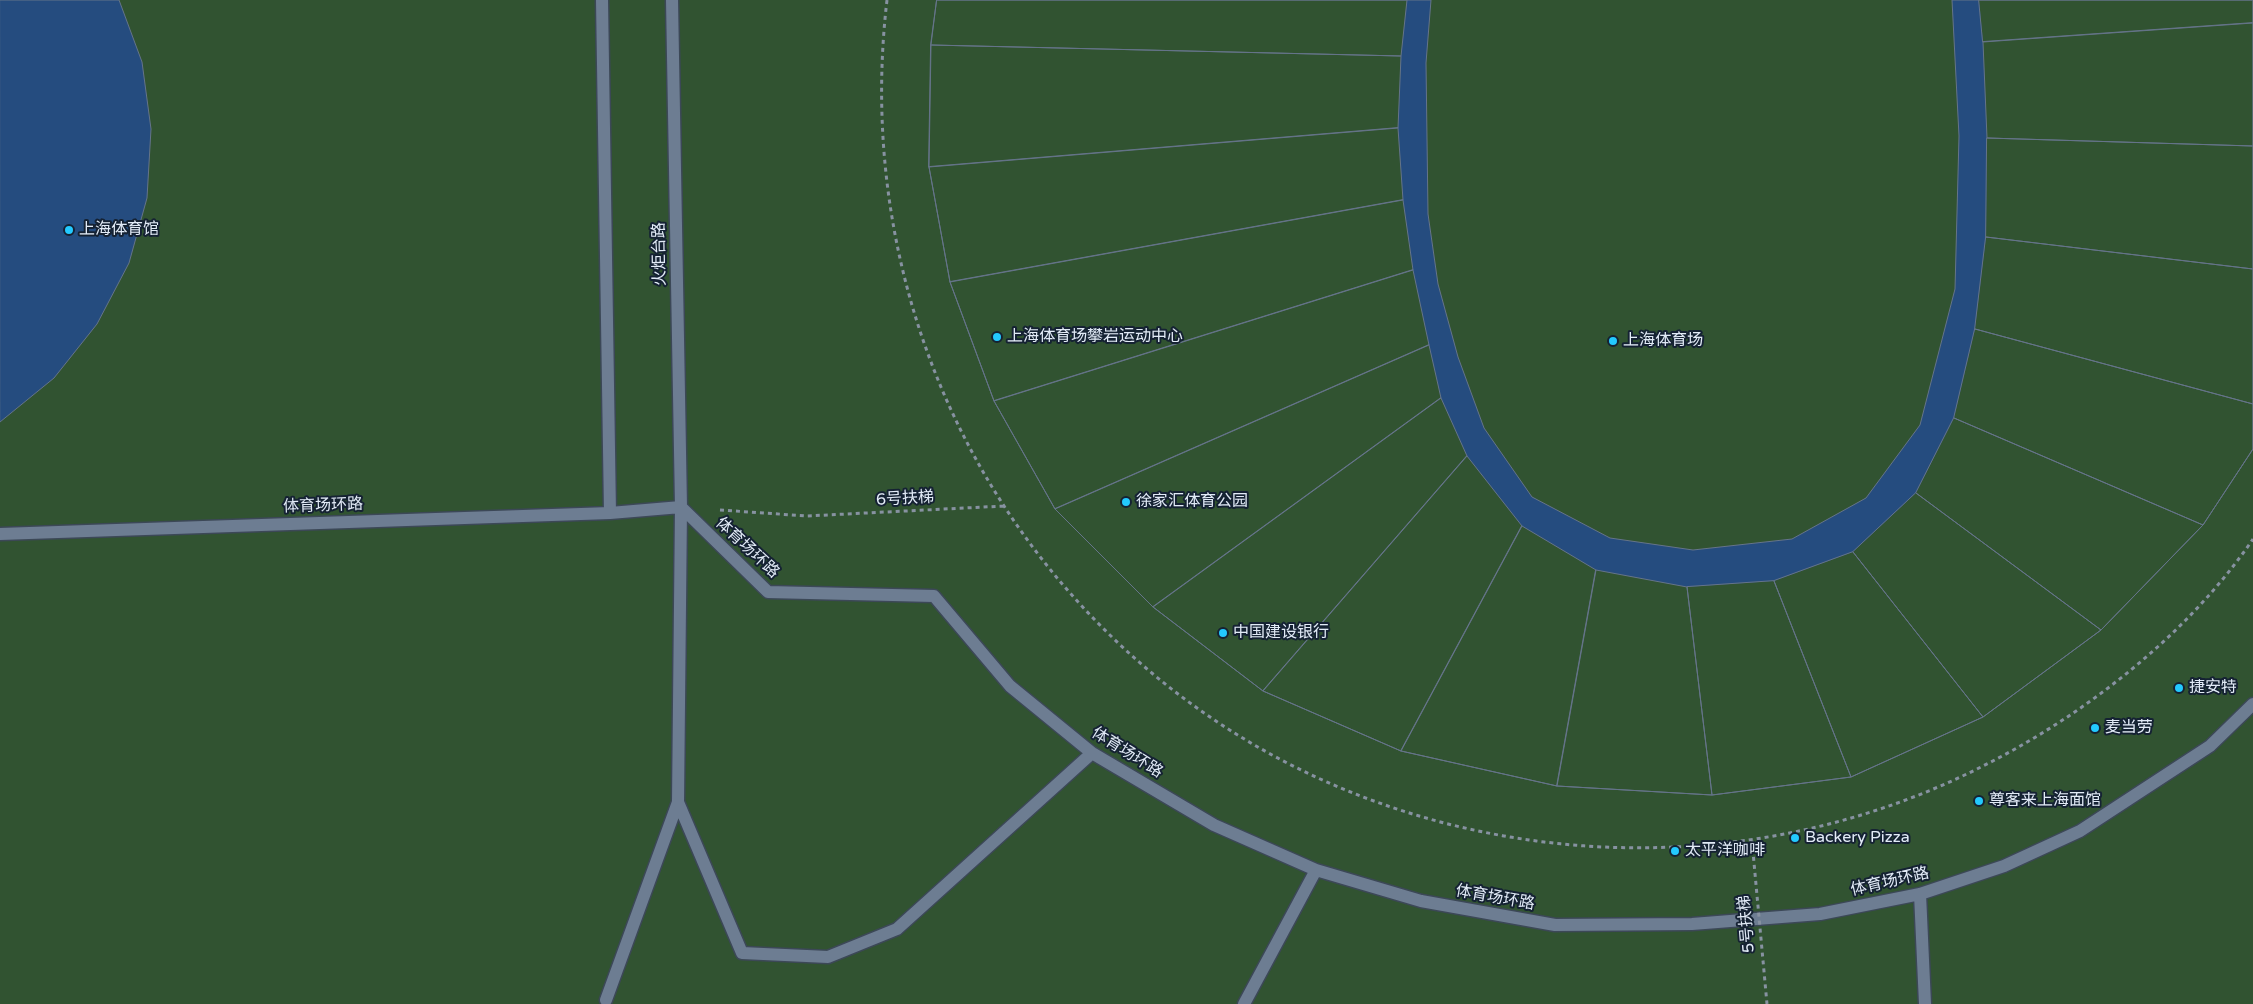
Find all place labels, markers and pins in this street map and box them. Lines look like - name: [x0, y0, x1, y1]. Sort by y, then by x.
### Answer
- place label: 上海体育馆: [79, 220, 159, 240]
- marker: 上海体育馆: [63, 224, 75, 236]
- place label: 上海体育场攀岩运动中心: [1007, 327, 1183, 347]
- marker: 上海体育场攀岩运动中心: [991, 331, 1003, 343]
- place label: 上海体育场: [1623, 331, 1703, 351]
- marker: 上海体育场: [1607, 335, 1619, 347]
- place label: 徐家汇体育公园: [1136, 492, 1248, 512]
- marker: 徐家汇体育公园: [1120, 496, 1132, 508]
- place label: 中国建设银行: [1233, 623, 1329, 643]
- marker: 中国建设银行: [1217, 627, 1229, 639]
- place label: 捷安特: [2189, 678, 2237, 698]
- marker: 捷安特: [2173, 682, 2185, 694]
- place label: 麦当劳: [2105, 718, 2153, 738]
- marker: 麦当劳: [2089, 722, 2101, 734]
- place label: 尊客来上海面馆: [1989, 791, 2101, 811]
- marker: 尊客来上海面馆: [1973, 795, 1985, 807]
- place label: Backery Pizza: [1805, 828, 1910, 848]
- marker: Backery Pizza: [1789, 832, 1801, 844]
- place label: 太平洋咖啡: [1685, 841, 1765, 861]
- marker: 太平洋咖啡: [1669, 845, 1681, 857]

